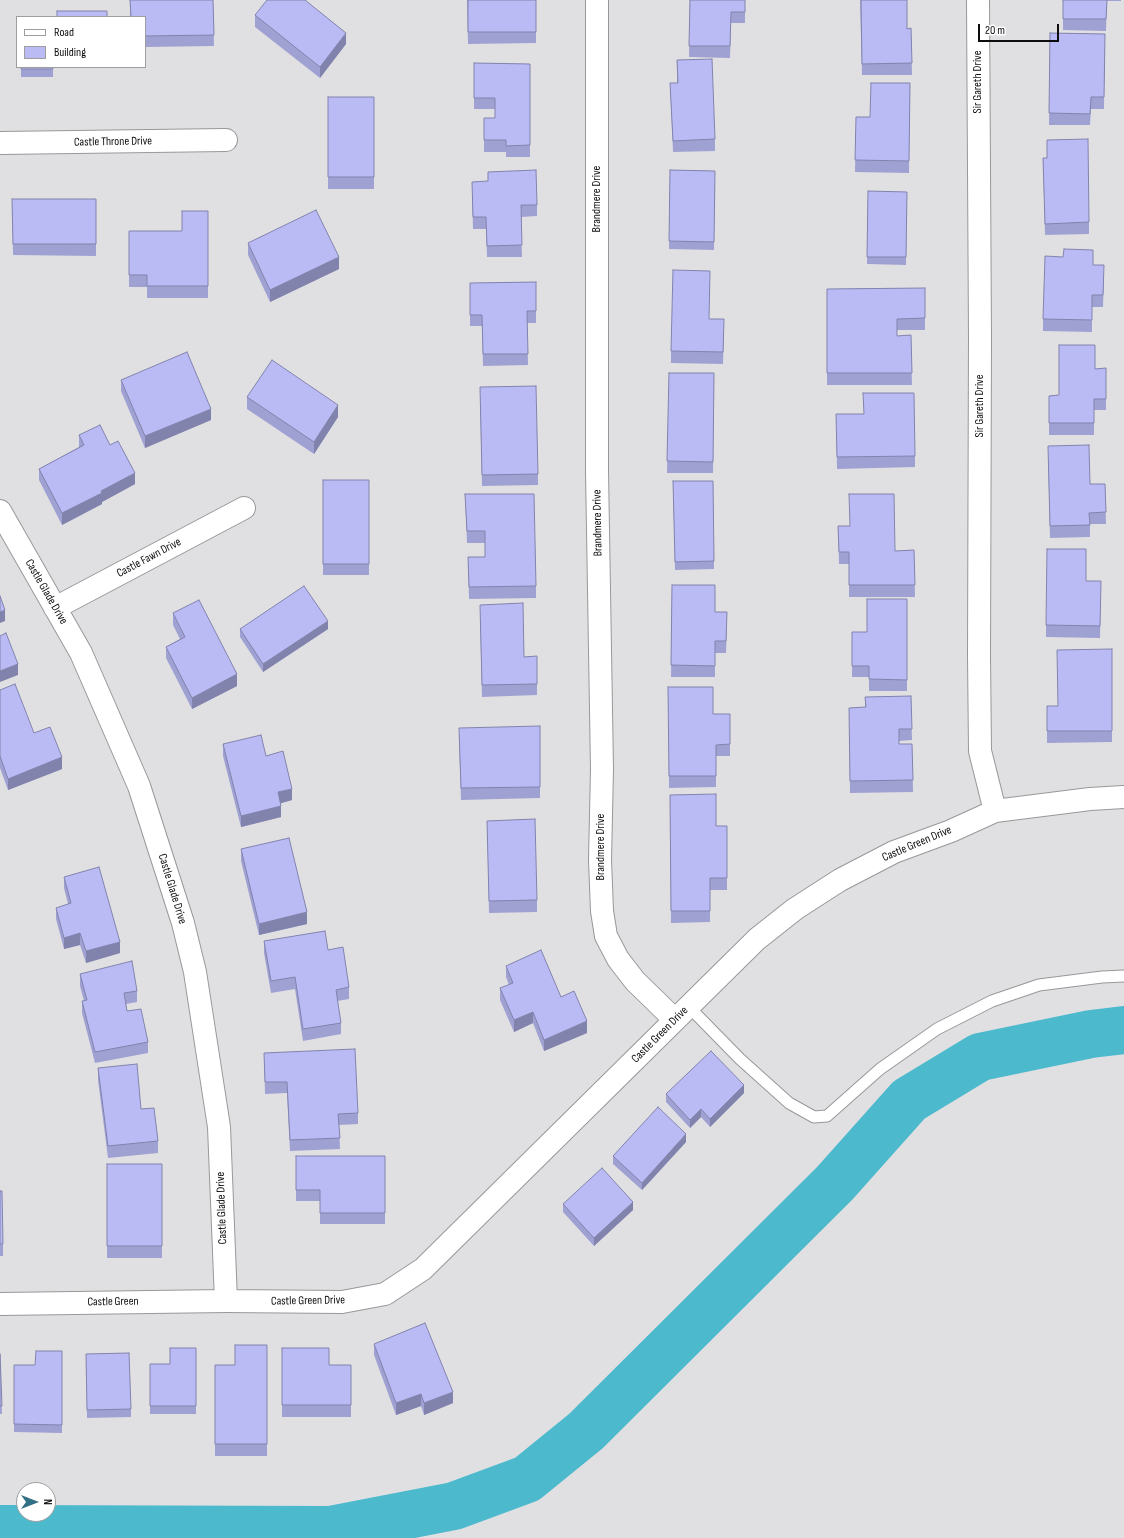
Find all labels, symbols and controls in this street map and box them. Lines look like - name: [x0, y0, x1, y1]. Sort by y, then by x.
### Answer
- legend: [16, 16, 146, 68]
- scale bar: [980, 16, 1061, 42]
- text: 20 m: [985, 23, 1005, 38]
- text: Road: [54, 25, 74, 40]
- text: Building: [54, 45, 86, 60]
- street label: Sir Gareth Drive: [971, 51, 985, 113]
- street label: Castle Throne Drive: [74, 134, 152, 150]
- street label: Brandmere Drive: [590, 166, 604, 232]
- street label: Sir Gareth Drive: [973, 375, 987, 437]
- street label: Brandmere Drive: [590, 489, 606, 557]
- street label: Castle Fawn Drive: [114, 535, 184, 581]
- street label: Castle Glade Drive: [22, 557, 70, 627]
- street label: Brandmere Drive: [594, 814, 608, 880]
- street label: Castle Green Drive: [880, 823, 954, 865]
- street label: Castle Glade Drive: [154, 852, 190, 926]
- street label: Castle Green Drive: [629, 1004, 691, 1066]
- street label: Castle Glade Drive: [214, 1171, 230, 1245]
- street label: Castle Green Drive: [271, 1293, 345, 1309]
- street label: Castle Green: [87, 1294, 139, 1310]
- north arrow: [16, 1482, 56, 1522]
- text: N: [41, 1499, 54, 1505]

